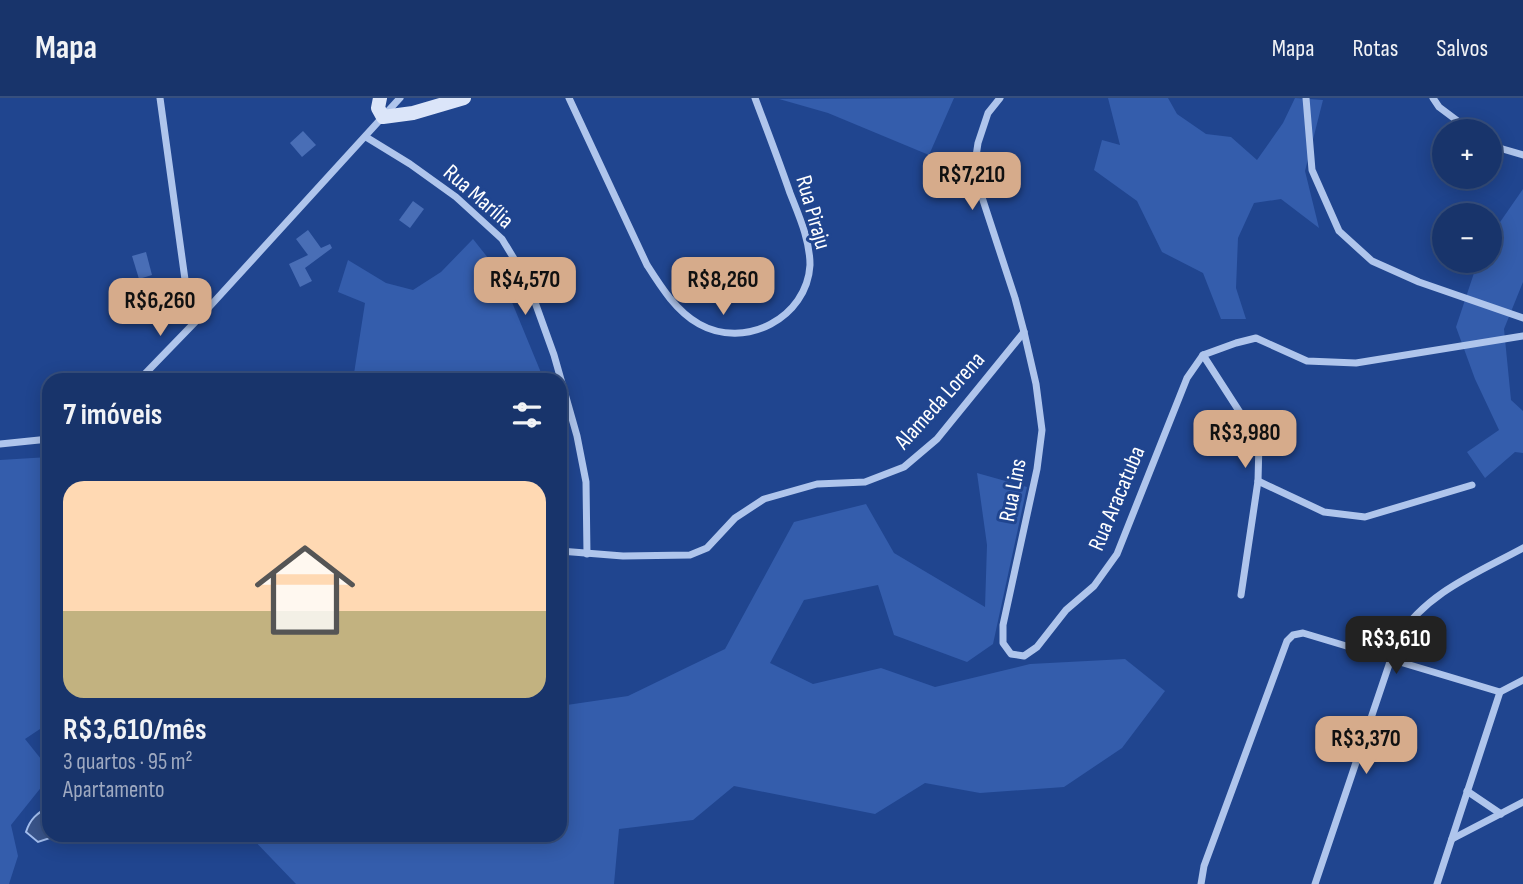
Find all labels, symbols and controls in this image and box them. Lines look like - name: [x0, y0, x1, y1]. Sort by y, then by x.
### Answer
- text: Mapa: [35, 28, 97, 68]
- text: Mapa: [1272, 34, 1315, 63]
- text: Rotas: [1353, 34, 1398, 63]
- text: Salvos: [1436, 34, 1488, 63]
- map controls: [1432, 119, 1502, 273]
- button: +: [1432, 119, 1502, 189]
- pin: R$7,210: [907, 152, 1037, 212]
- street label: Rua Marília: [437, 159, 519, 235]
- text: R$7,210: [939, 161, 1005, 189]
- street label: Rua Piraju: [789, 172, 837, 252]
- button: −: [1432, 203, 1502, 273]
- pin: R$4,570: [460, 258, 590, 317]
- pin: R$8,260: [658, 258, 788, 317]
- text: R$4,570: [490, 266, 560, 294]
- text: R$8,260: [687, 266, 759, 294]
- pin: R$6,260: [95, 278, 225, 338]
- text: R$6,260: [125, 287, 195, 315]
- street label: Alameda Lorena: [888, 346, 991, 456]
- icon: filters: [508, 396, 546, 434]
- text: 7 imóveis: [63, 397, 162, 433]
- pin: R$3,980: [1180, 410, 1310, 470]
- text: R$3,980: [1209, 419, 1281, 447]
- street label: Rua Aracatuba: [1082, 442, 1151, 555]
- street label: Rua Lins: [993, 456, 1033, 524]
- icon: home: [242, 527, 368, 653]
- pin: R$3,610: [1331, 616, 1461, 676]
- text: R$3,610: [1361, 625, 1431, 653]
- text: R$3,610/mês: [63, 712, 207, 748]
- pin: R$3,370: [1301, 716, 1431, 776]
- text: R$3,370: [1331, 725, 1401, 753]
- text: 3 quartos · 95 m²: [63, 748, 193, 776]
- text: Apartamento: [63, 776, 165, 804]

